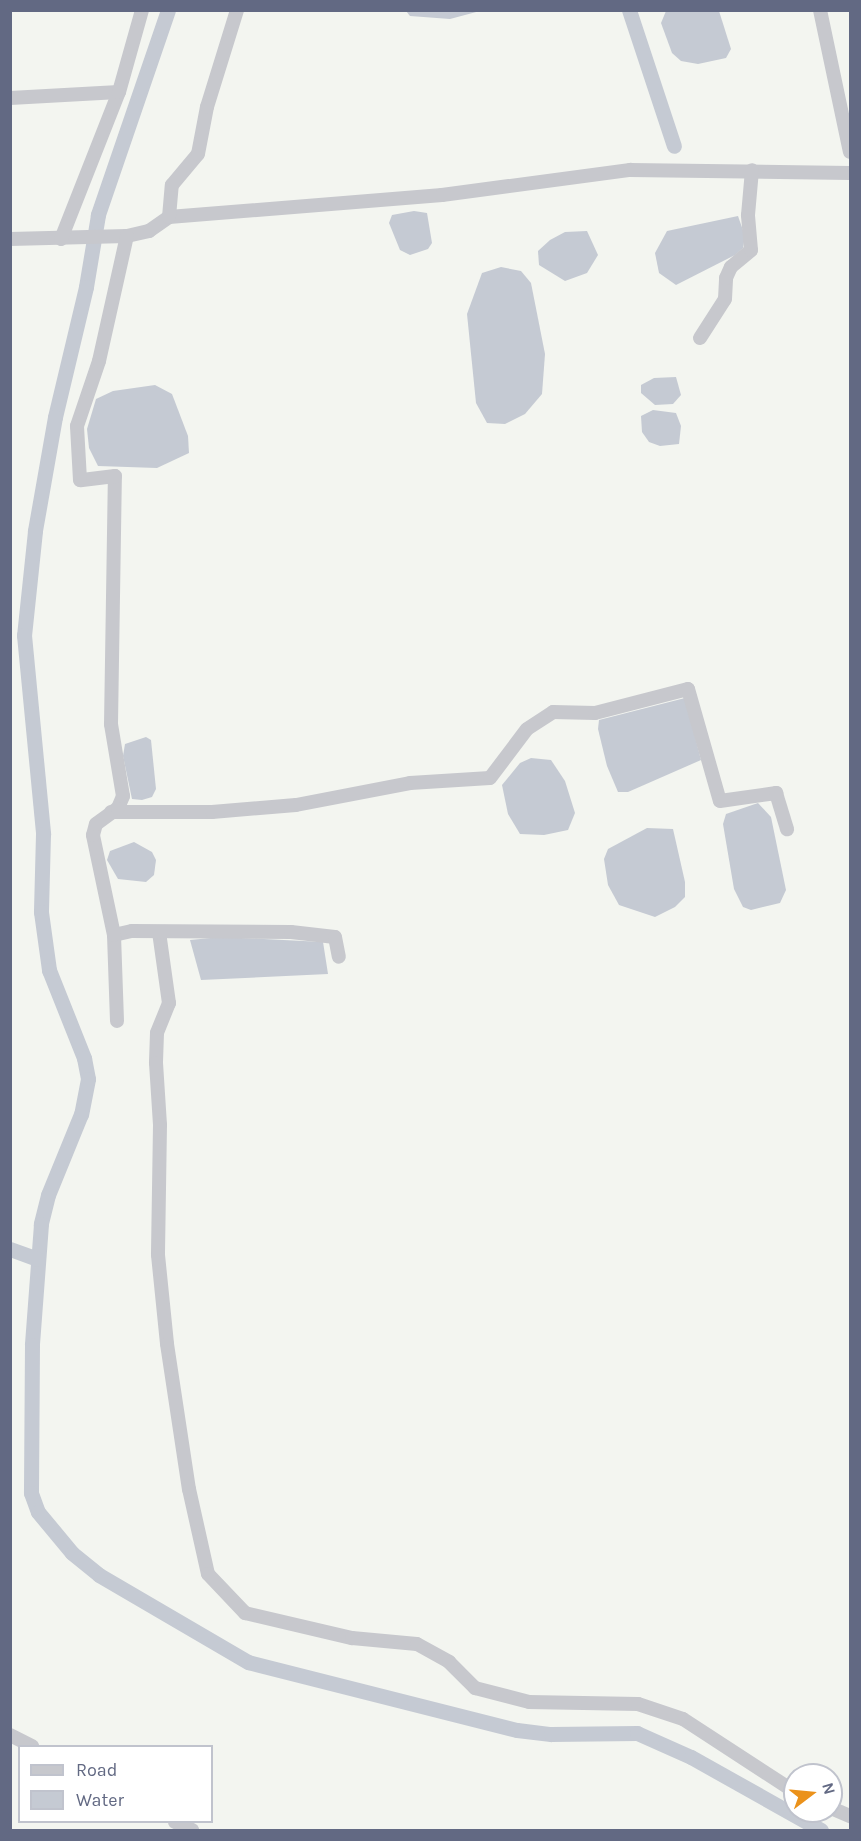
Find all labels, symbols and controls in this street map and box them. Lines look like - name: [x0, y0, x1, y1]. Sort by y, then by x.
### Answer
- legend: [18, 1745, 213, 1823]
- text: Road: [76, 1759, 117, 1781]
- north arrow: [783, 1763, 843, 1823]
- text: N: [818, 1780, 840, 1797]
- text: Water: [76, 1789, 124, 1811]

